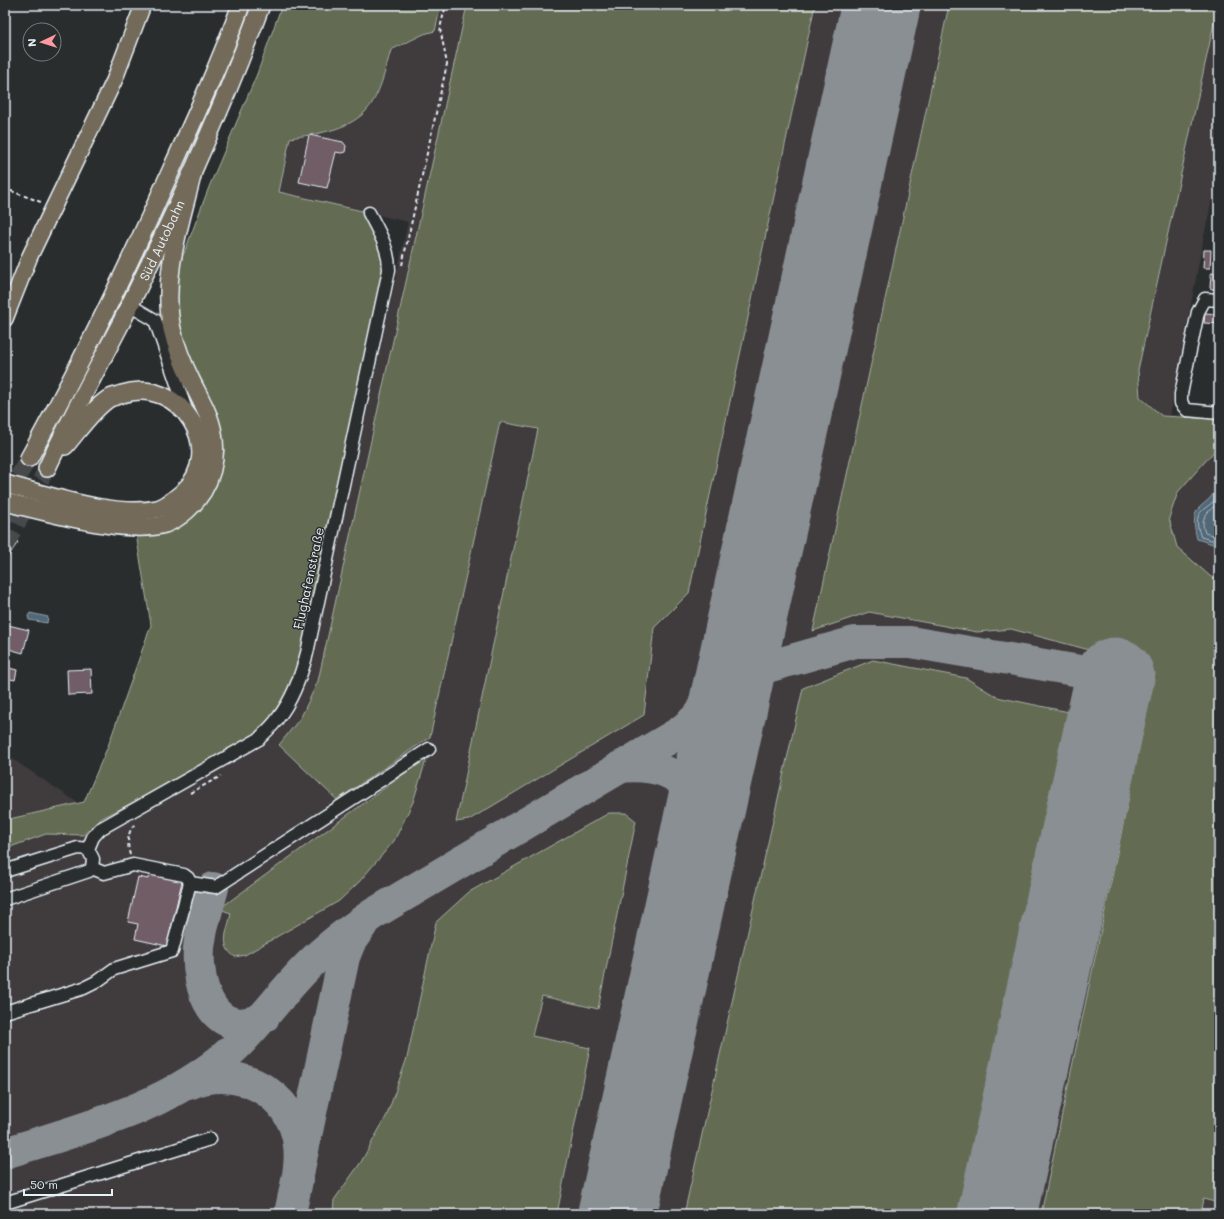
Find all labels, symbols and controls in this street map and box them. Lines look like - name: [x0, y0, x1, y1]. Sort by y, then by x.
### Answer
- north arrow: [22, 22, 62, 62]
- text: N: [24, 38, 39, 47]
- street label: Süd Autobahn: [135, 197, 187, 283]
- street label: Flughafenstraße: [289, 525, 327, 631]
- scale bar: [24, 1171, 112, 1197]
- text: 50 m: [30, 1176, 58, 1192]

